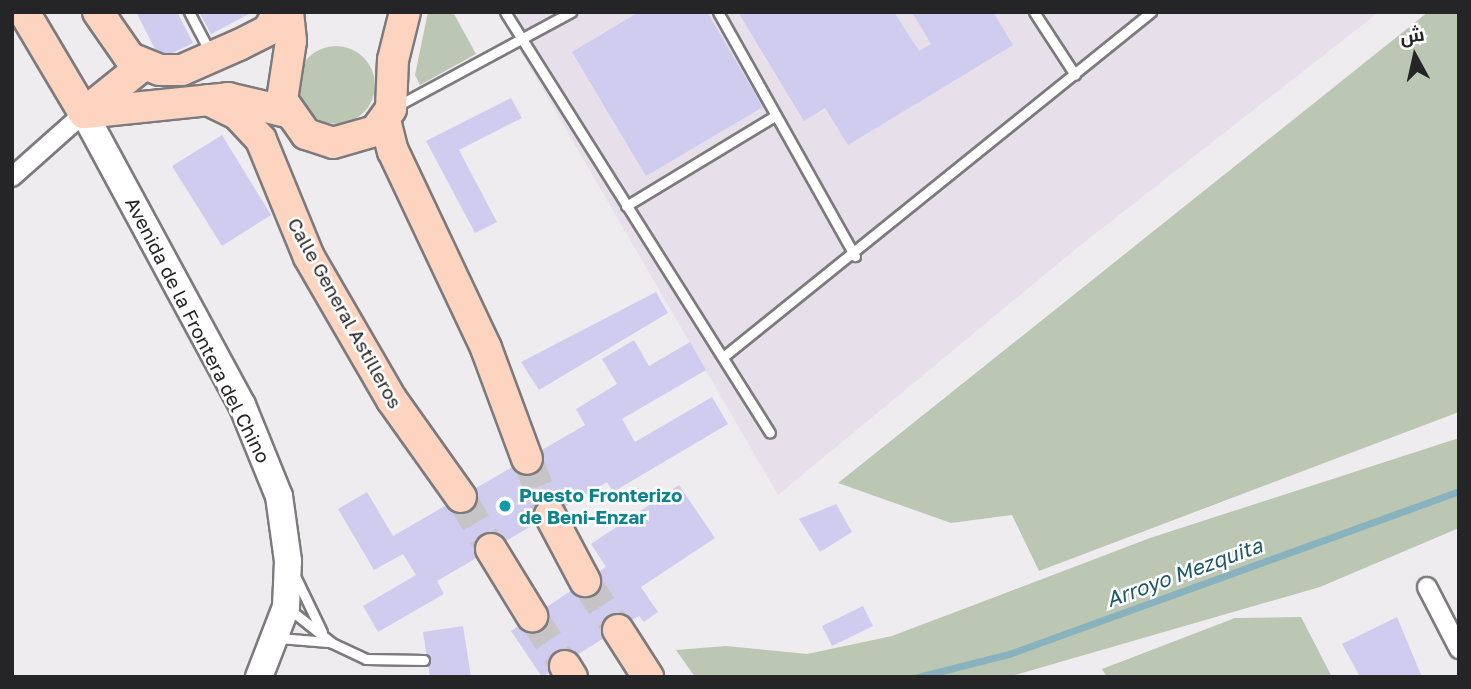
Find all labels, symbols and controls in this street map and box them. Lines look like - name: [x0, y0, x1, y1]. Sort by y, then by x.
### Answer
- north arrow: [1380, 21, 1450, 91]
- text: ش: [1398, 22, 1426, 48]
- street label: Avenida de la Frontera del Chino: [121, 193, 275, 467]
- street label: Calle General Astilleros: [283, 214, 407, 412]
- place label: Puesto Fronterizo de Beni-Enzar: [519, 484, 682, 528]
- marker: Puesto Fronterizo de Beni-Enzar: [497, 498, 513, 514]
- water label: Arroyo Mezquita: [1103, 532, 1265, 612]

